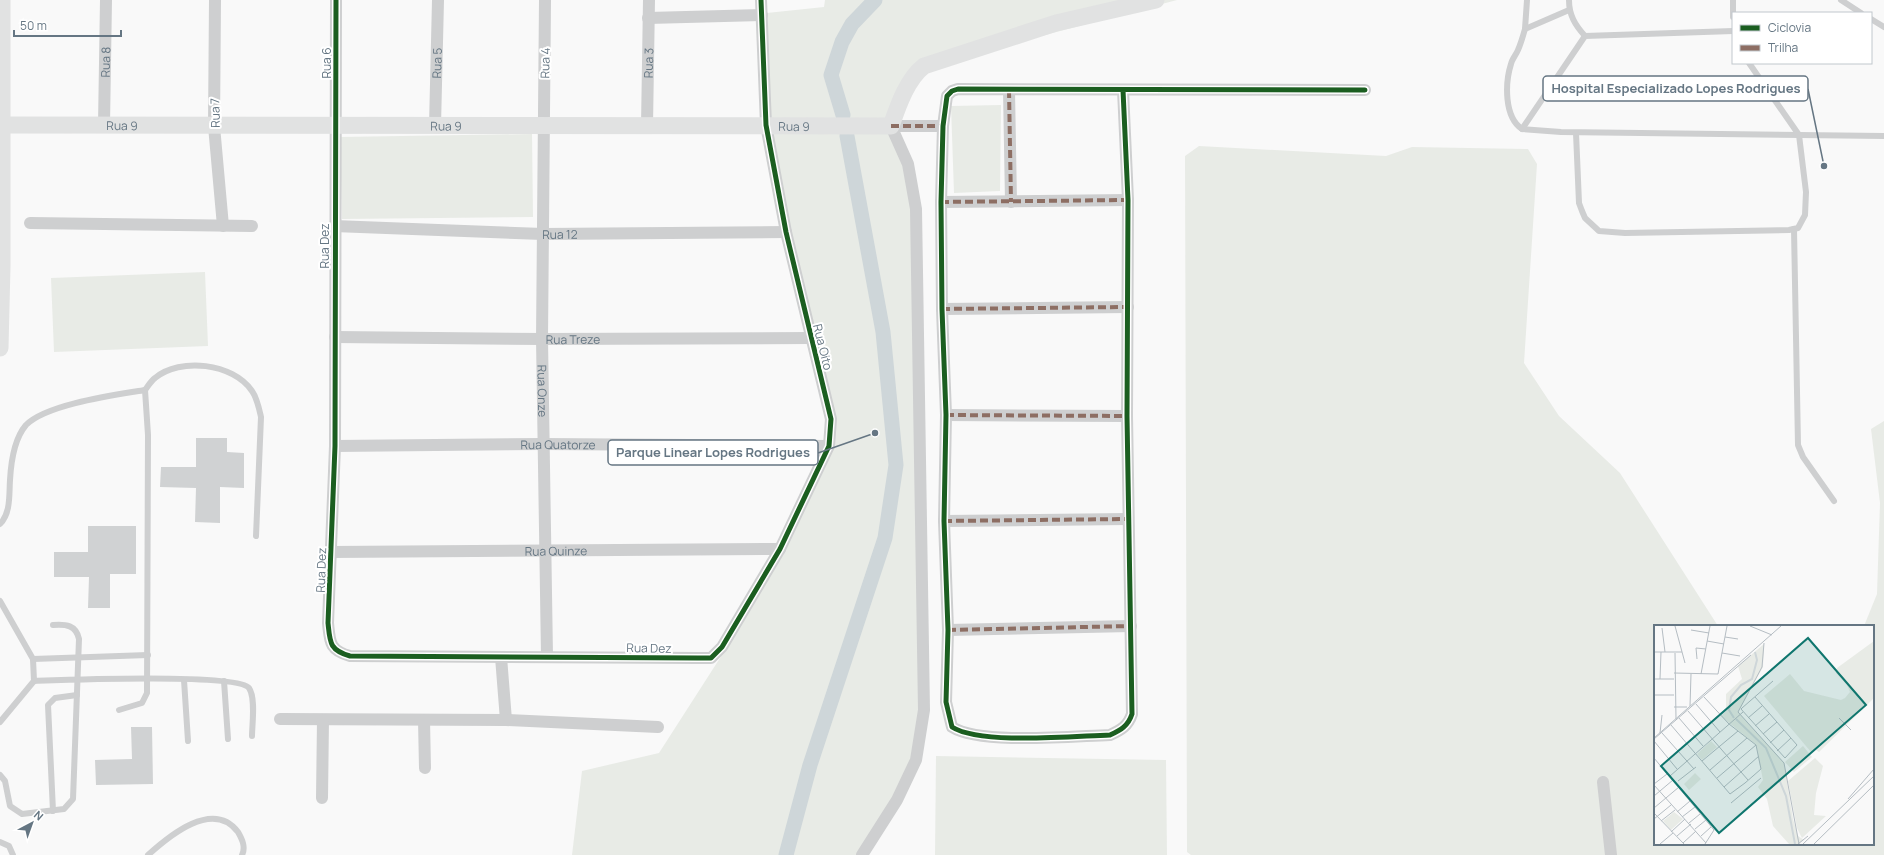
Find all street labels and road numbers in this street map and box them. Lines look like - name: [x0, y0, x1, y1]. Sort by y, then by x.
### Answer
- street label: Rua 8: [96, 46, 114, 78]
- street label: Rua 6: [318, 47, 335, 79]
- street label: Rua 5: [428, 47, 445, 79]
- street label: Rua 4: [536, 47, 554, 79]
- street label: Rua 3: [639, 48, 657, 78]
- street label: Rua 7: [206, 98, 224, 128]
- street label: Rua 9: [106, 117, 138, 134]
- street label: Rua 9: [430, 117, 462, 134]
- street label: Rua 9: [778, 117, 810, 134]
- street label: Rua Dez: [316, 223, 333, 269]
- street label: Rua 12: [542, 225, 578, 243]
- street label: Rua Oito: [809, 322, 837, 372]
- street label: Rua Treze: [546, 330, 600, 347]
- street label: Rua Onze: [534, 365, 552, 417]
- street label: Rua Quatorze: [520, 435, 596, 453]
- street label: Rua Quinze: [525, 542, 587, 559]
- street label: Rua Dez: [312, 547, 330, 593]
- street label: Rua Dez: [626, 639, 672, 657]

